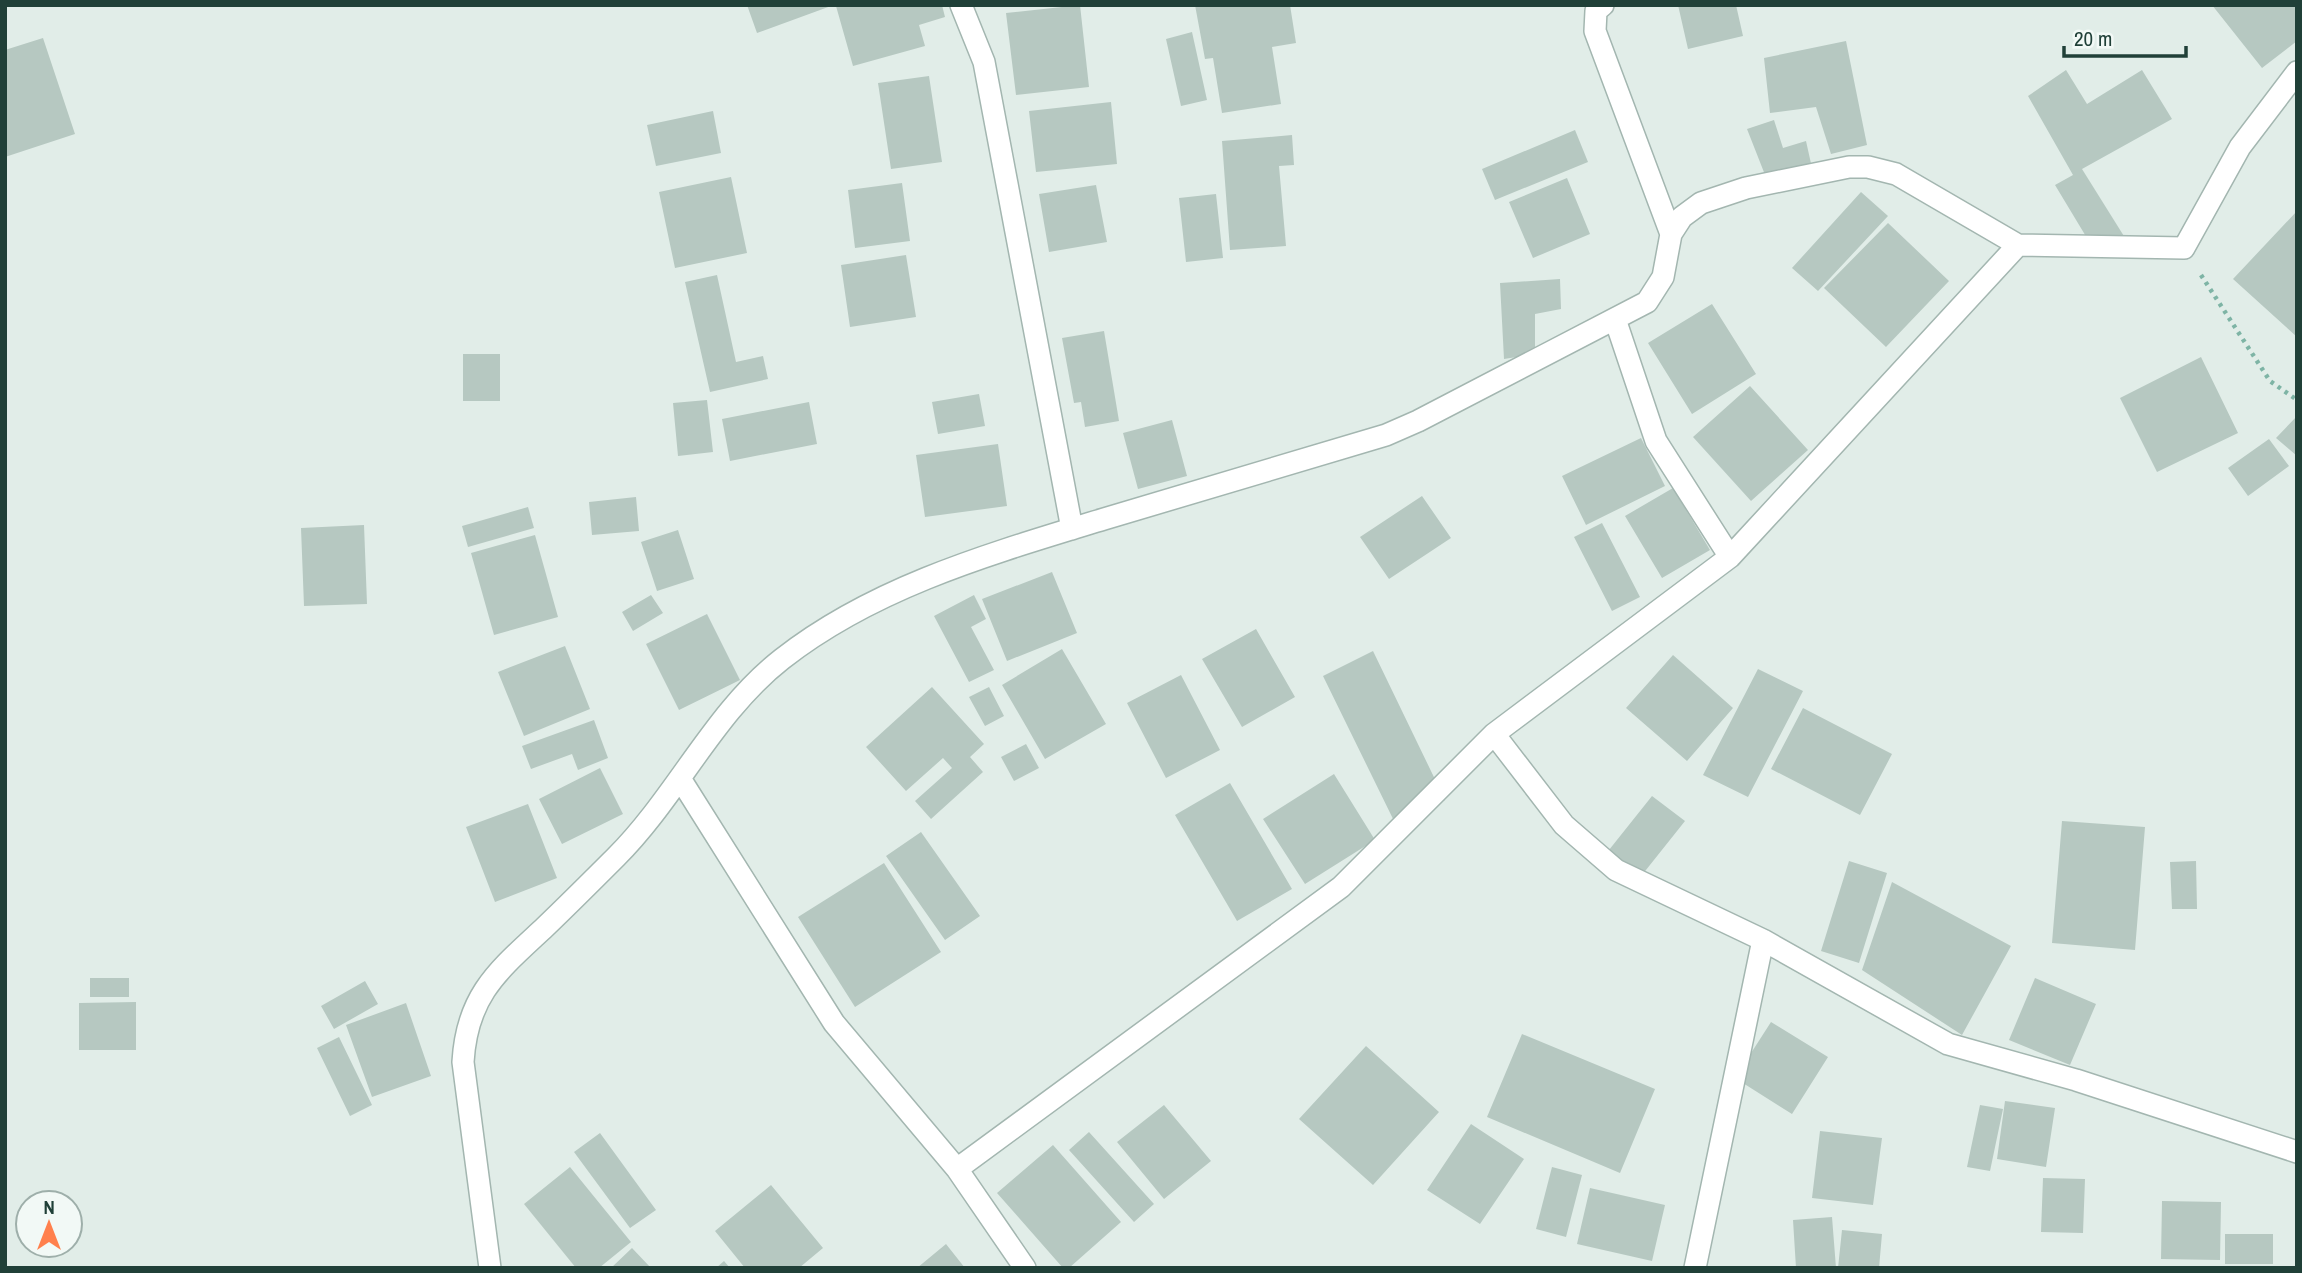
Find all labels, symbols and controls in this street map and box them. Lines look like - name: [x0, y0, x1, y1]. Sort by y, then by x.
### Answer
- scale bar: [2064, 14, 2186, 58]
- text: 20 m: [2074, 24, 2112, 53]
- north arrow: [14, 1189, 84, 1259]
- text: N: [43, 1194, 55, 1220]

